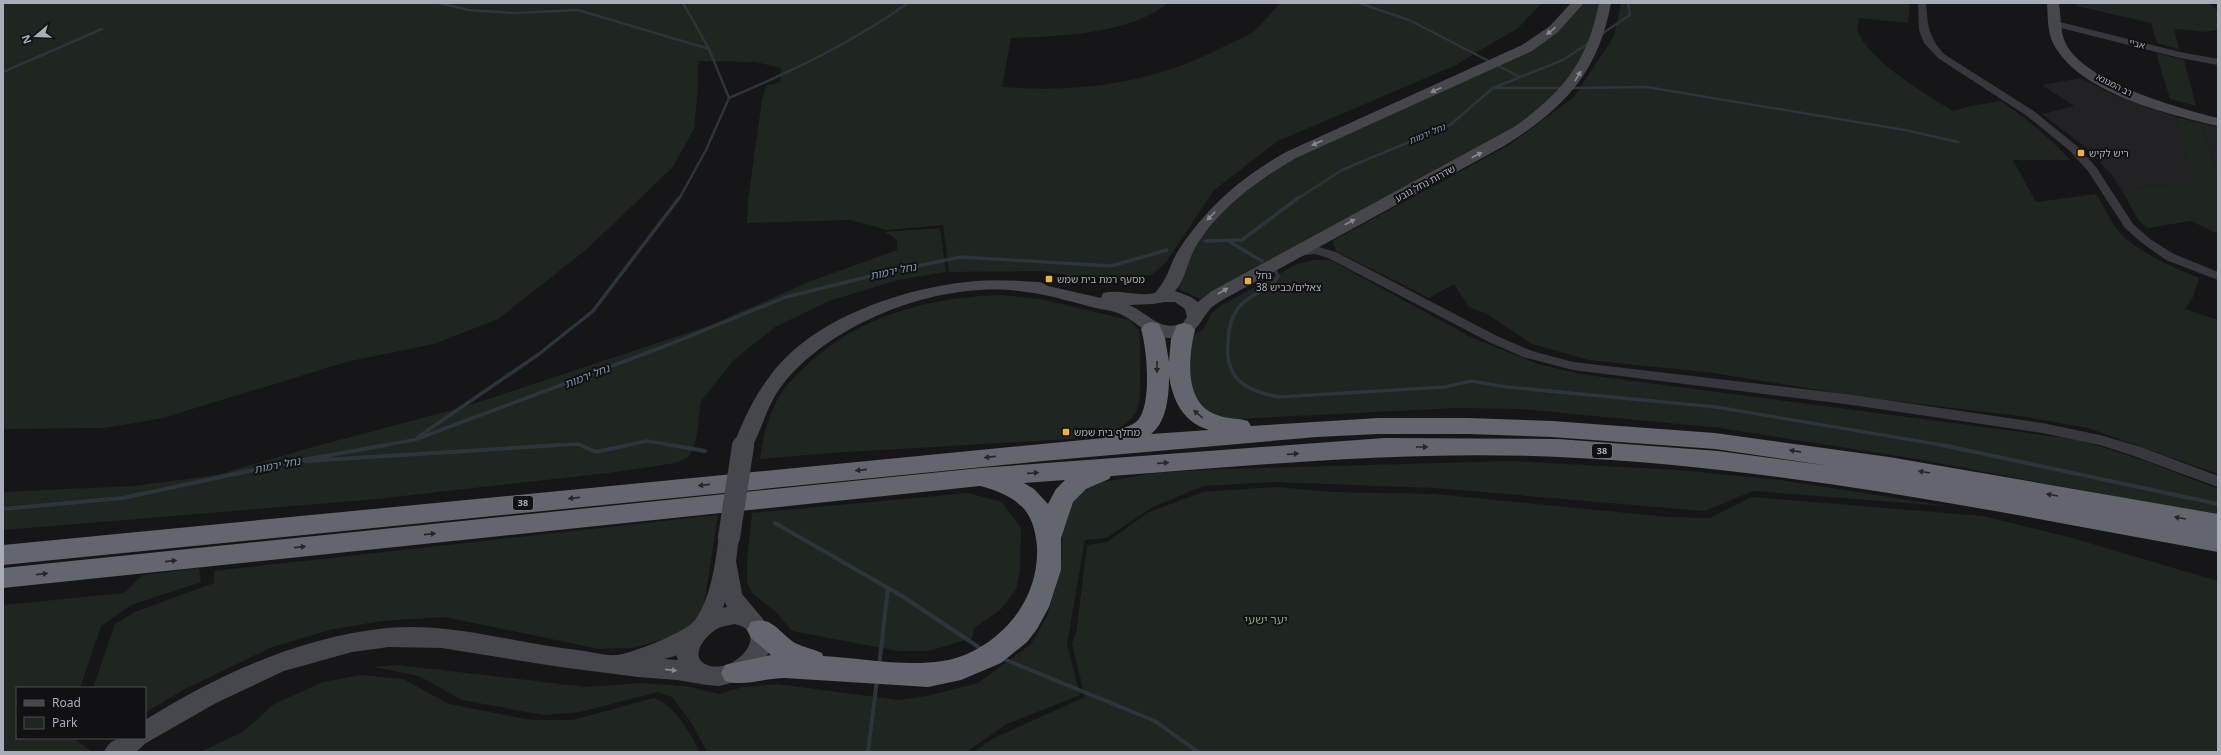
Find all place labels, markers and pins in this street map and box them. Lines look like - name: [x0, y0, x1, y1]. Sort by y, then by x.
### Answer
- place label: ריש לקיש: [2089, 146, 2129, 160]
- marker: ריש לקיש: [2076, 148, 2086, 158]
- place label: נחל צאלים/כביש 38: [1256, 268, 1322, 294]
- place label: מסעף רמת בית שמש: [1057, 272, 1145, 286]
- marker: מסעף רמת בית שמש: [1044, 274, 1054, 284]
- marker: נחל צאלים/כביש 38: [1243, 276, 1253, 286]
- place label: מחלף בית שמש: [1074, 425, 1140, 439]
- marker: מחלף בית שמש: [1061, 427, 1071, 437]

